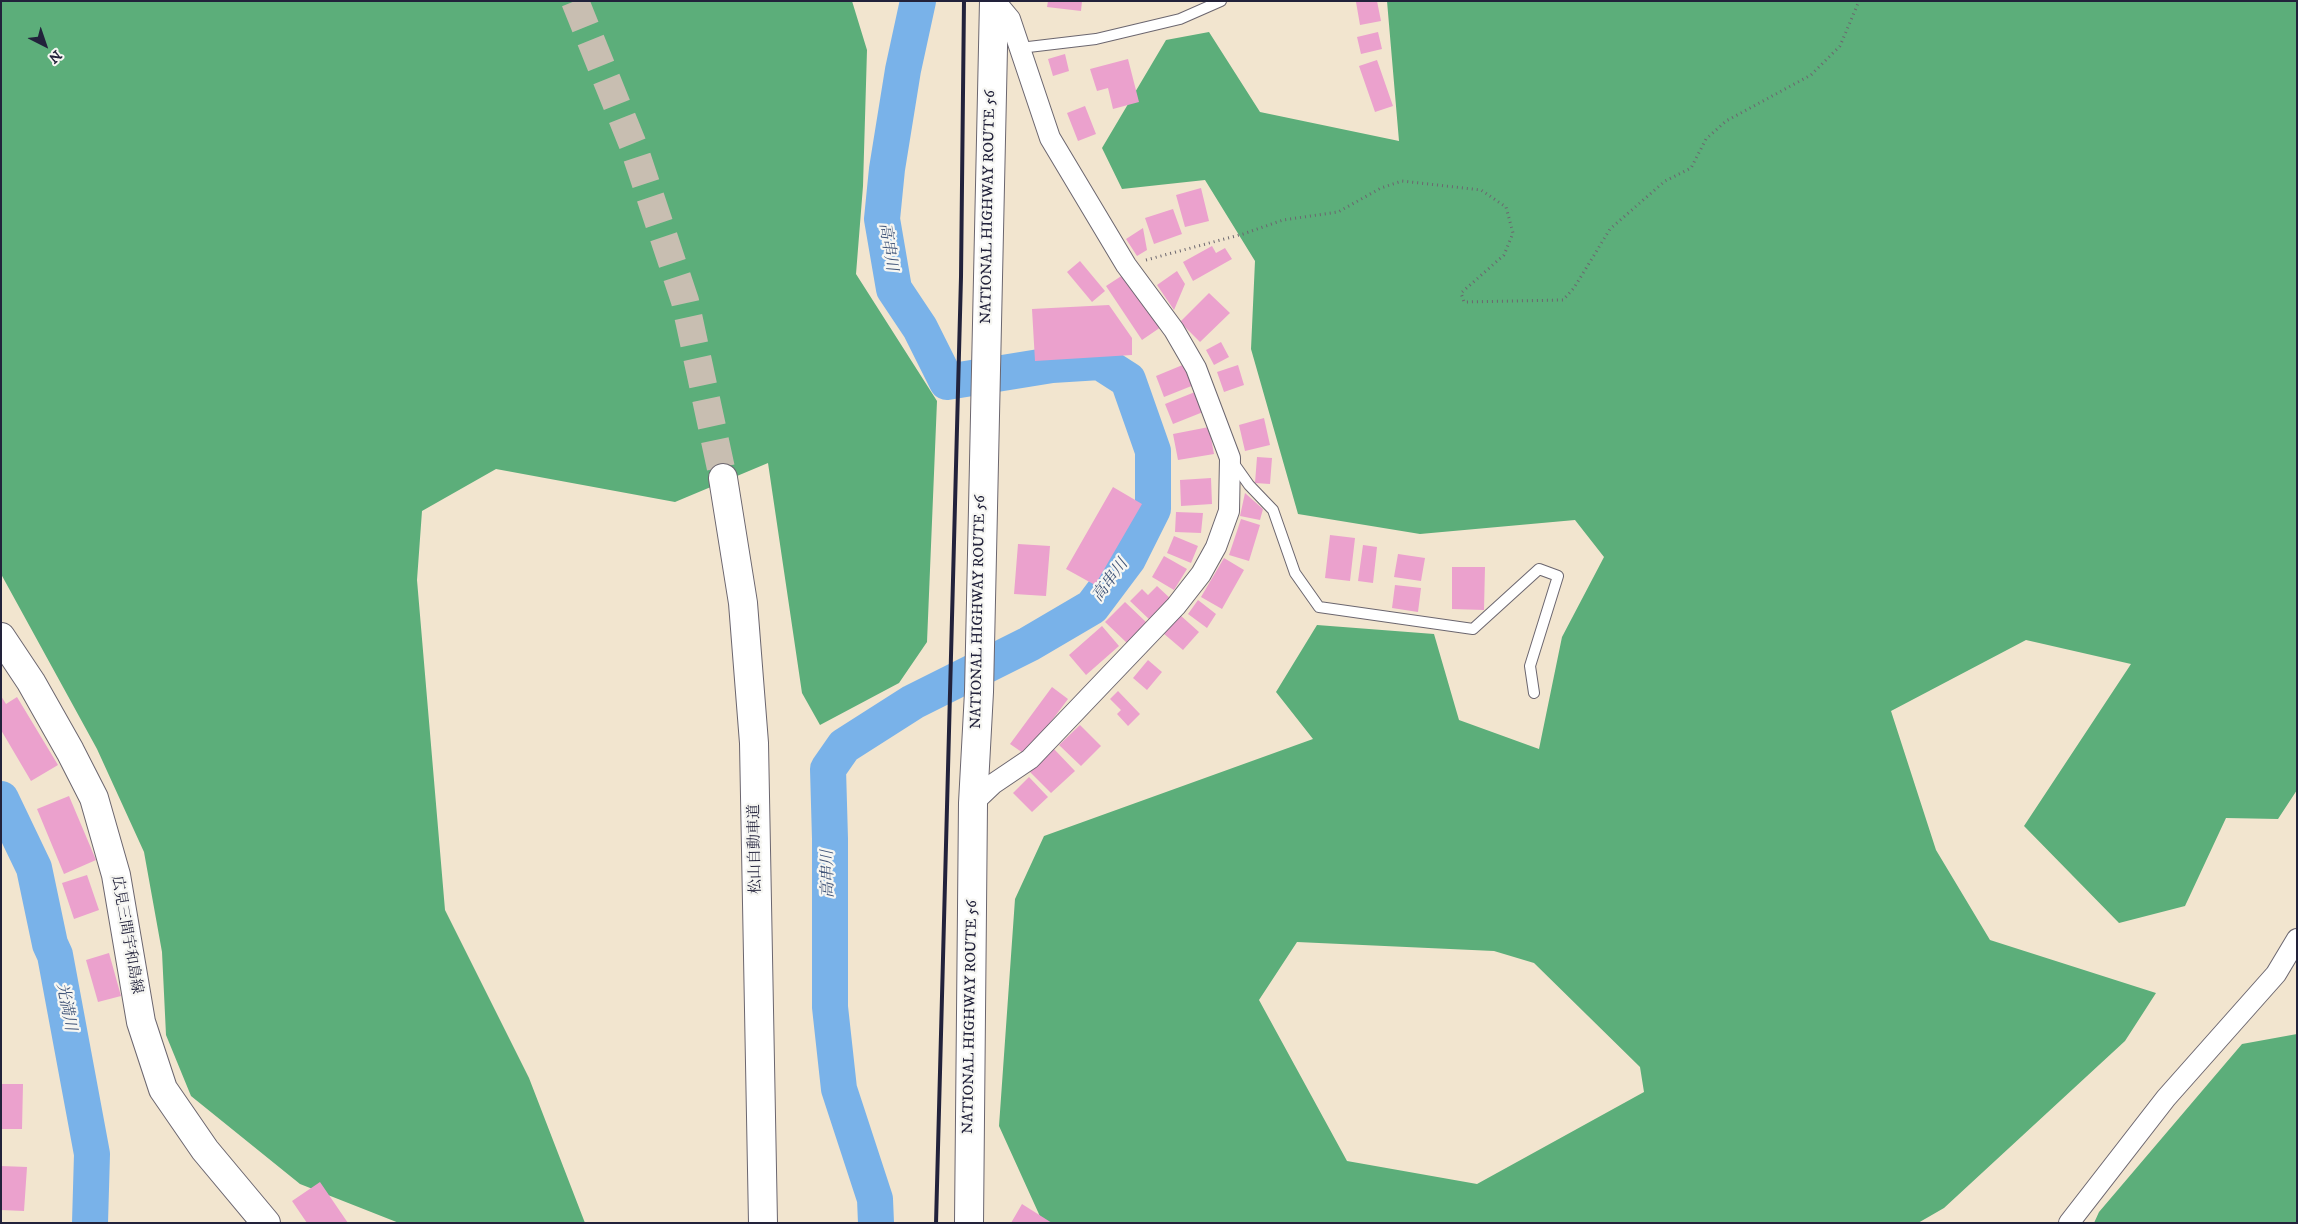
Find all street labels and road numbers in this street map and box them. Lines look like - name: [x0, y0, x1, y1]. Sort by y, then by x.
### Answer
- street label: NATIONAL HIGHWAY ROUTE 56: [978, 90, 1000, 324]
- street label: NATIONAL HIGHWAY ROUTE 56: [968, 495, 990, 729]
- street label: 松山自動車道: [746, 804, 766, 894]
- street label: 広見三間宇和島線: [107, 874, 145, 996]
- street label: NATIONAL HIGHWAY ROUTE 56: [960, 900, 982, 1134]

